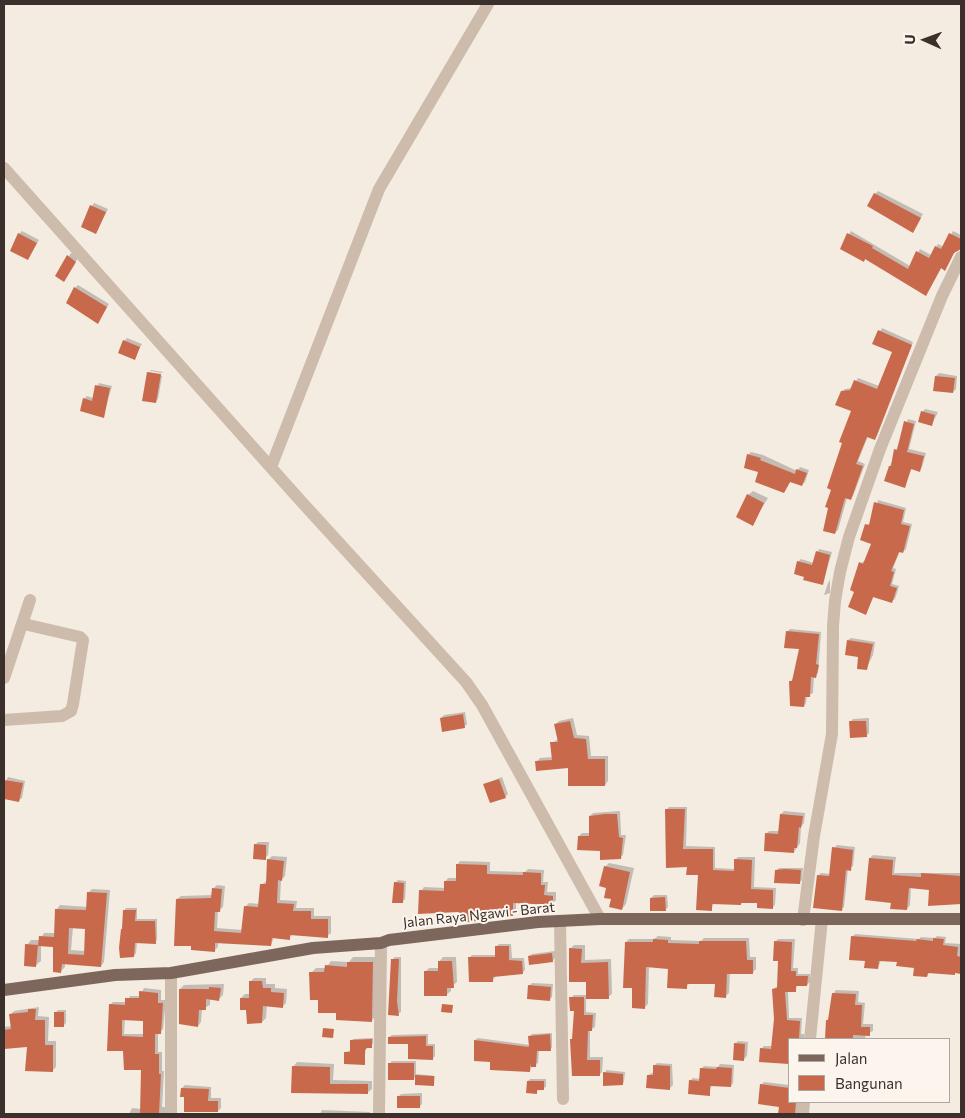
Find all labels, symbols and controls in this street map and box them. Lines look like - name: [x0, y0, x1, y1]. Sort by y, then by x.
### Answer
- north arrow: [900, 15, 950, 65]
- text: U: [901, 34, 918, 45]
- street label: Jalan Raya Ngawi - Barat: [402, 899, 556, 931]
- legend: [788, 1038, 950, 1103]
- text: Jalan: [835, 1049, 867, 1067]
- text: Bangunan: [835, 1074, 903, 1092]

